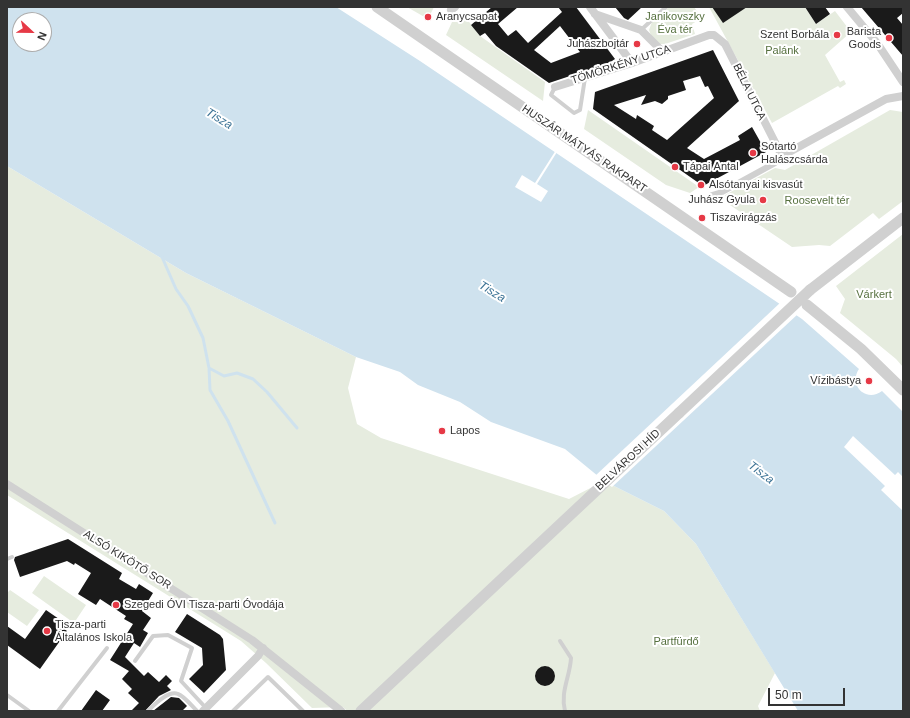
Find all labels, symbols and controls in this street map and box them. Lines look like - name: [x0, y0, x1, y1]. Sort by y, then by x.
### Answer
- place label: Aranycsapat: [436, 10, 497, 24]
- park label: Janikovszky Éva tér: [645, 10, 705, 36]
- north arrow: [12, 12, 52, 52]
- marker: Aranycsapat: [423, 12, 433, 22]
- place label: Barista Goods: [847, 25, 881, 51]
- place label: Szent Borbála: [760, 28, 829, 42]
- text: N: [35, 30, 49, 42]
- marker: Szent Borbála: [832, 30, 842, 40]
- marker: Barista Goods: [884, 33, 894, 43]
- place label: Juhászbojtár: [567, 37, 629, 51]
- marker: Juhászbojtár: [632, 39, 642, 49]
- street label: TÖMÖRKÉNY UTCA: [570, 43, 672, 87]
- park label: Palánk: [765, 44, 799, 58]
- street label: BÉLA UTCA: [730, 62, 768, 122]
- street label: HUSZÁR MÁTYÁS RAKPART: [519, 102, 649, 196]
- water label: Tisza: [203, 105, 235, 133]
- place label: Sótartó Halászcsárda: [761, 140, 828, 166]
- marker: Sótartó Halászcsárda: [748, 148, 758, 158]
- place label: Tápai Antal: [683, 160, 739, 174]
- marker: Tápai Antal: [670, 162, 680, 172]
- place label: Alsótanyai kisvasút: [709, 178, 803, 192]
- marker: Alsótanyai kisvasút: [696, 180, 706, 190]
- place label: Juhász Gyula: [688, 193, 755, 207]
- park label: Roosevelt tér: [785, 194, 849, 208]
- marker: Juhász Gyula: [758, 195, 768, 205]
- place label: Tiszavirágzás: [710, 211, 777, 225]
- marker: Tiszavirágzás: [697, 213, 707, 223]
- water label: Tisza: [476, 278, 508, 306]
- park label: Várkert: [856, 288, 892, 302]
- place label: Vízibástya: [810, 374, 861, 388]
- marker: Vízibástya: [864, 376, 874, 386]
- place label: Lapos: [450, 424, 480, 438]
- marker: Lapos: [437, 426, 447, 436]
- street label: BELVÁROSI HÍD: [593, 427, 663, 493]
- water label: Tisza: [745, 459, 777, 487]
- street label: ALSÓ KIKÖTŐ SOR: [81, 528, 173, 592]
- place label: Szegedi ÓVI Tisza-parti Óvodája: [124, 598, 284, 612]
- marker: Szegedi ÓVI Tisza-parti Óvodája: [111, 600, 121, 610]
- place label: Tisza-parti Általános Iskola: [55, 618, 132, 644]
- marker: Tisza-parti Általános Iskola: [42, 626, 52, 636]
- park label: Partfürdő: [653, 635, 699, 649]
- scale bar: [770, 680, 847, 706]
- text: 50 m: [775, 688, 802, 702]

